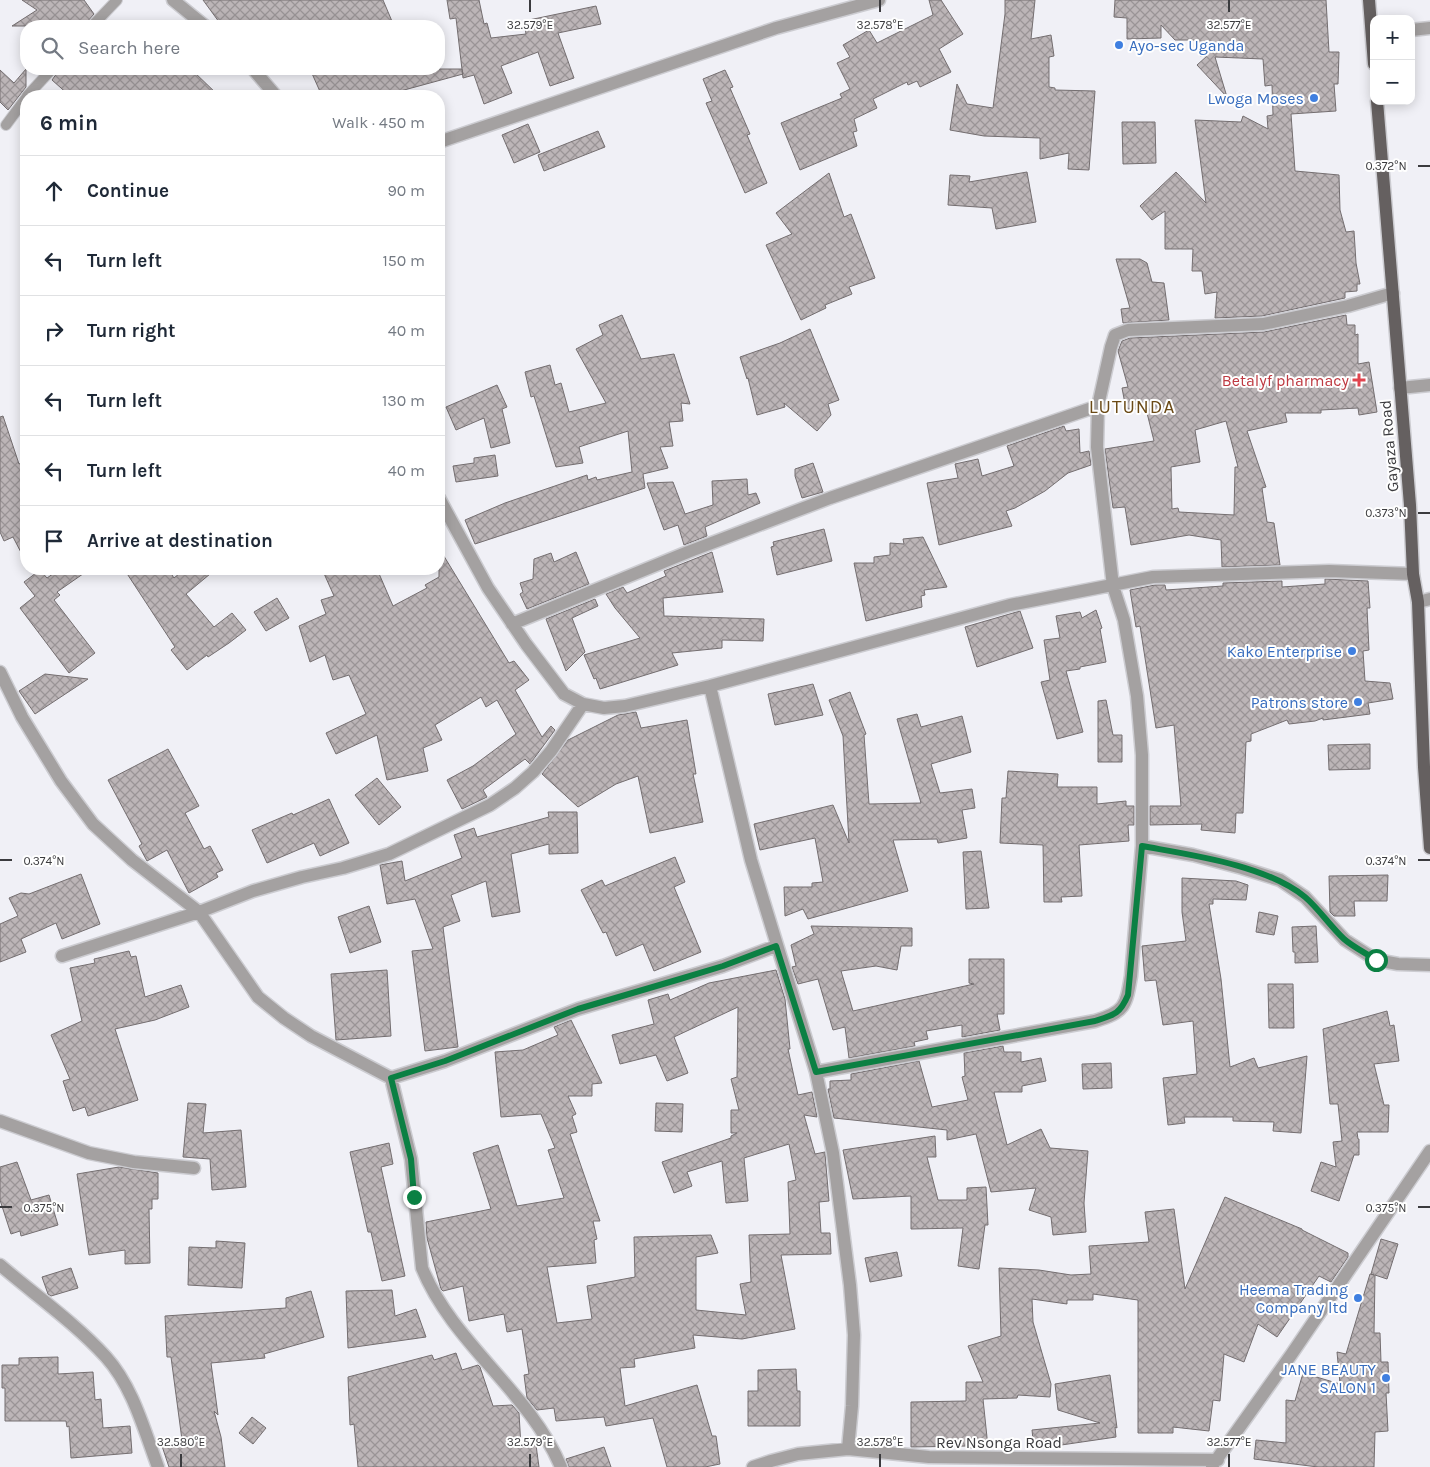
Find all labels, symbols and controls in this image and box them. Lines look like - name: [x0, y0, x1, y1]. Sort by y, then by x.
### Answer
- map controls: [1370, 15, 1415, 105]
- button: +: [1370, 15, 1415, 60]
- text: 32.579°E: [507, 18, 553, 32]
- text: 32.578°E: [857, 18, 903, 32]
- text: 32.577°E: [1206, 18, 1252, 32]
- search box: [20, 20, 445, 75]
- icon: search: [38, 34, 66, 62]
- place label: Ayo-sec Uganda: [1129, 36, 1244, 55]
- text: Search here: [78, 37, 180, 59]
- marker: Ayo-sec Uganda: [1113, 39, 1125, 51]
- button: −: [1370, 60, 1415, 105]
- place label: Lwoga Moses: [1208, 89, 1304, 108]
- marker: Lwoga Moses: [1308, 92, 1320, 104]
- text: 6 min: [40, 111, 98, 135]
- text: Walk · 450 m: [332, 113, 425, 132]
- text: 0.372°N: [1365, 159, 1407, 173]
- icon: ahead: [40, 177, 68, 205]
- text: Continue: [87, 180, 169, 202]
- text: 90 m: [387, 181, 425, 200]
- icon: left: [40, 247, 68, 275]
- text: Turn left: [87, 250, 162, 272]
- text: 150 m: [382, 251, 425, 270]
- icon: right: [40, 317, 68, 345]
- text: Turn right: [87, 320, 176, 342]
- text: 40 m: [388, 321, 425, 340]
- place label: Betalyf pharmacy: [1222, 371, 1350, 390]
- marker: Betalyf pharmacy: [1353, 374, 1365, 386]
- icon: left: [40, 387, 68, 415]
- text: Turn left: [87, 390, 162, 412]
- text: 130 m: [382, 391, 425, 410]
- district label: LUTUNDA: [1089, 396, 1175, 418]
- street label: Gayaza Road: [1376, 399, 1402, 493]
- icon: left: [40, 457, 68, 485]
- text: Turn left: [87, 460, 162, 482]
- text: 40 m: [388, 461, 425, 480]
- text: 0.373°N: [1365, 506, 1407, 520]
- icon: arrive: [40, 527, 68, 555]
- text: Arrive at destination: [87, 530, 273, 552]
- place label: Kako Enterprise: [1227, 642, 1342, 661]
- marker: Kako Enterprise: [1346, 645, 1358, 657]
- place label: Patrons store: [1251, 693, 1348, 712]
- marker: Patrons store: [1352, 696, 1364, 708]
- text: 0.374°N: [24, 854, 64, 868]
- text: 0.374°N: [1366, 854, 1406, 868]
- route start: [1365, 949, 1388, 972]
- route end: [403, 1186, 426, 1209]
- text: 0.375°N: [23, 1201, 65, 1215]
- text: 0.375°N: [1365, 1201, 1407, 1215]
- place label: Heema Trading Company ltd: [1239, 1280, 1348, 1317]
- marker: Heema Trading Company ltd: [1352, 1292, 1364, 1304]
- place label: JANE BEAUTY SALON 1: [1281, 1360, 1376, 1397]
- marker: JANE BEAUTY SALON 1: [1380, 1372, 1392, 1384]
- street label: Rev Nsonga Road: [936, 1433, 1062, 1452]
- text: 32.580°E: [157, 1435, 205, 1449]
- text: 32.579°E: [507, 1435, 553, 1449]
- text: 32.578°E: [857, 1435, 903, 1449]
- text: 32.577°E: [1206, 1435, 1252, 1449]

